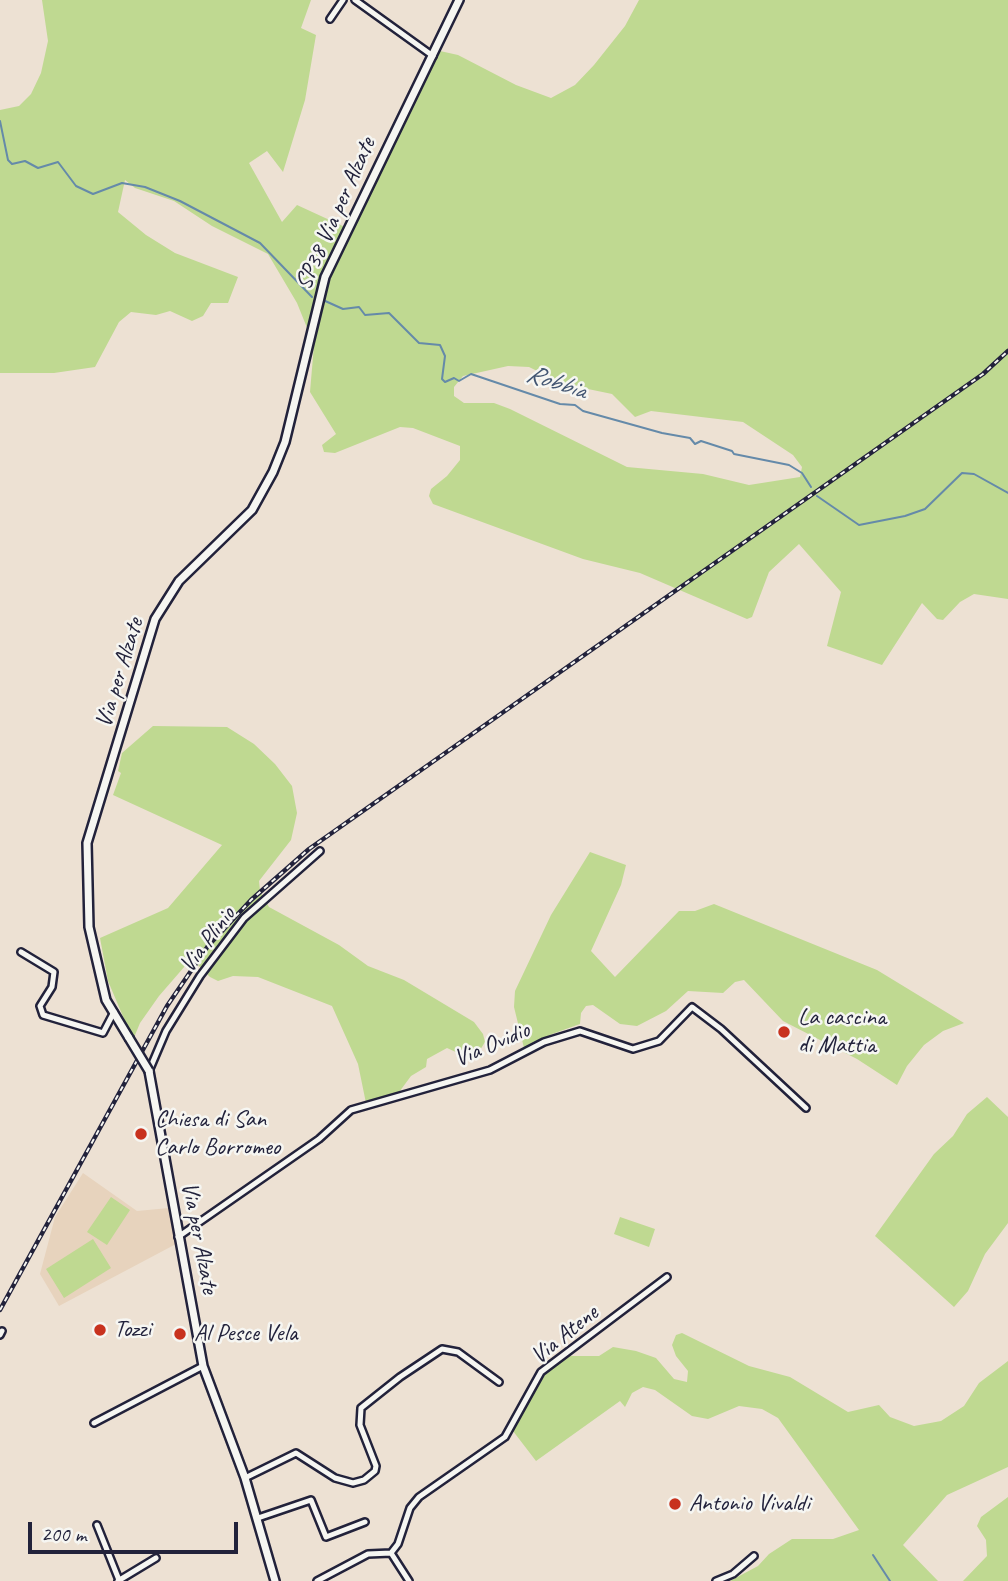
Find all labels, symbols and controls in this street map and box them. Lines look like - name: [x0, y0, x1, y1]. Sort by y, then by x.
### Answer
- street label: SP38 Via per Alzate: [290, 134, 382, 294]
- water label: Robbia: [522, 359, 590, 407]
- street label: Via per Alzate: [90, 615, 150, 731]
- street label: Via Plinio: [174, 901, 242, 979]
- place label: La cascina di Mattia: [798, 1004, 886, 1060]
- street label: Via Ovidio: [450, 1016, 534, 1074]
- marker: La cascina di Mattia: [776, 1024, 792, 1040]
- place label: Chiesa di San Carlo Borromeo: [155, 1106, 280, 1162]
- marker: Chiesa di San Carlo Borromeo: [133, 1126, 149, 1142]
- street label: Via per Alzate: [174, 1180, 224, 1296]
- street label: Via Atene: [526, 1299, 604, 1371]
- place label: Tozzi: [114, 1316, 151, 1344]
- place label: Al Pesce Vela: [194, 1320, 297, 1348]
- marker: Tozzi: [92, 1322, 108, 1338]
- marker: Al Pesce Vela: [172, 1326, 188, 1342]
- place label: Antonio Vivaldi: [689, 1490, 810, 1518]
- marker: Antonio Vivaldi: [667, 1496, 683, 1512]
- scale bar: [32, 1508, 242, 1552]
- text: 200 m: [41, 1521, 86, 1547]

